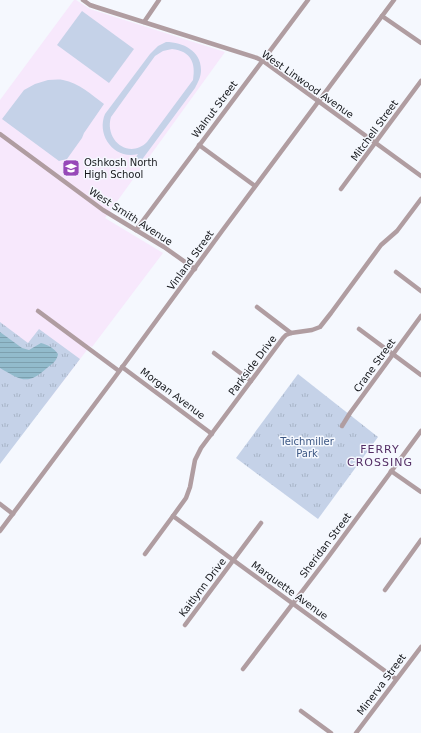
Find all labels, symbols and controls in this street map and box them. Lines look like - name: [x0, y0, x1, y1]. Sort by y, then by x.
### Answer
- street label: West Linwood Avenue: [260, 48, 356, 120]
- street label: Walnut Street: [189, 79, 239, 140]
- street label: Mitchell Street: [349, 98, 400, 163]
- place label: Oshkosh North High School: [84, 157, 158, 180]
- school or university icon: Oshkosh North High School: [61, 158, 81, 178]
- street label: West Smith Avenue: [87, 185, 174, 248]
- street label: Vinland Street: [165, 228, 216, 292]
- street label: Parkside Drive: [226, 333, 278, 397]
- street label: Crane Street: [351, 336, 397, 394]
- street label: Morgan Avenue: [138, 366, 207, 421]
- park label: Teichmiller Park: [279, 436, 335, 459]
- district label: FERRY CROSSING: [347, 443, 413, 469]
- street label: Sheridan Street: [298, 511, 353, 580]
- street label: Kaitlynn Drive: [177, 556, 228, 619]
- street label: Marquette Avenue: [249, 559, 330, 622]
- street label: Minerva Street: [355, 652, 408, 717]

